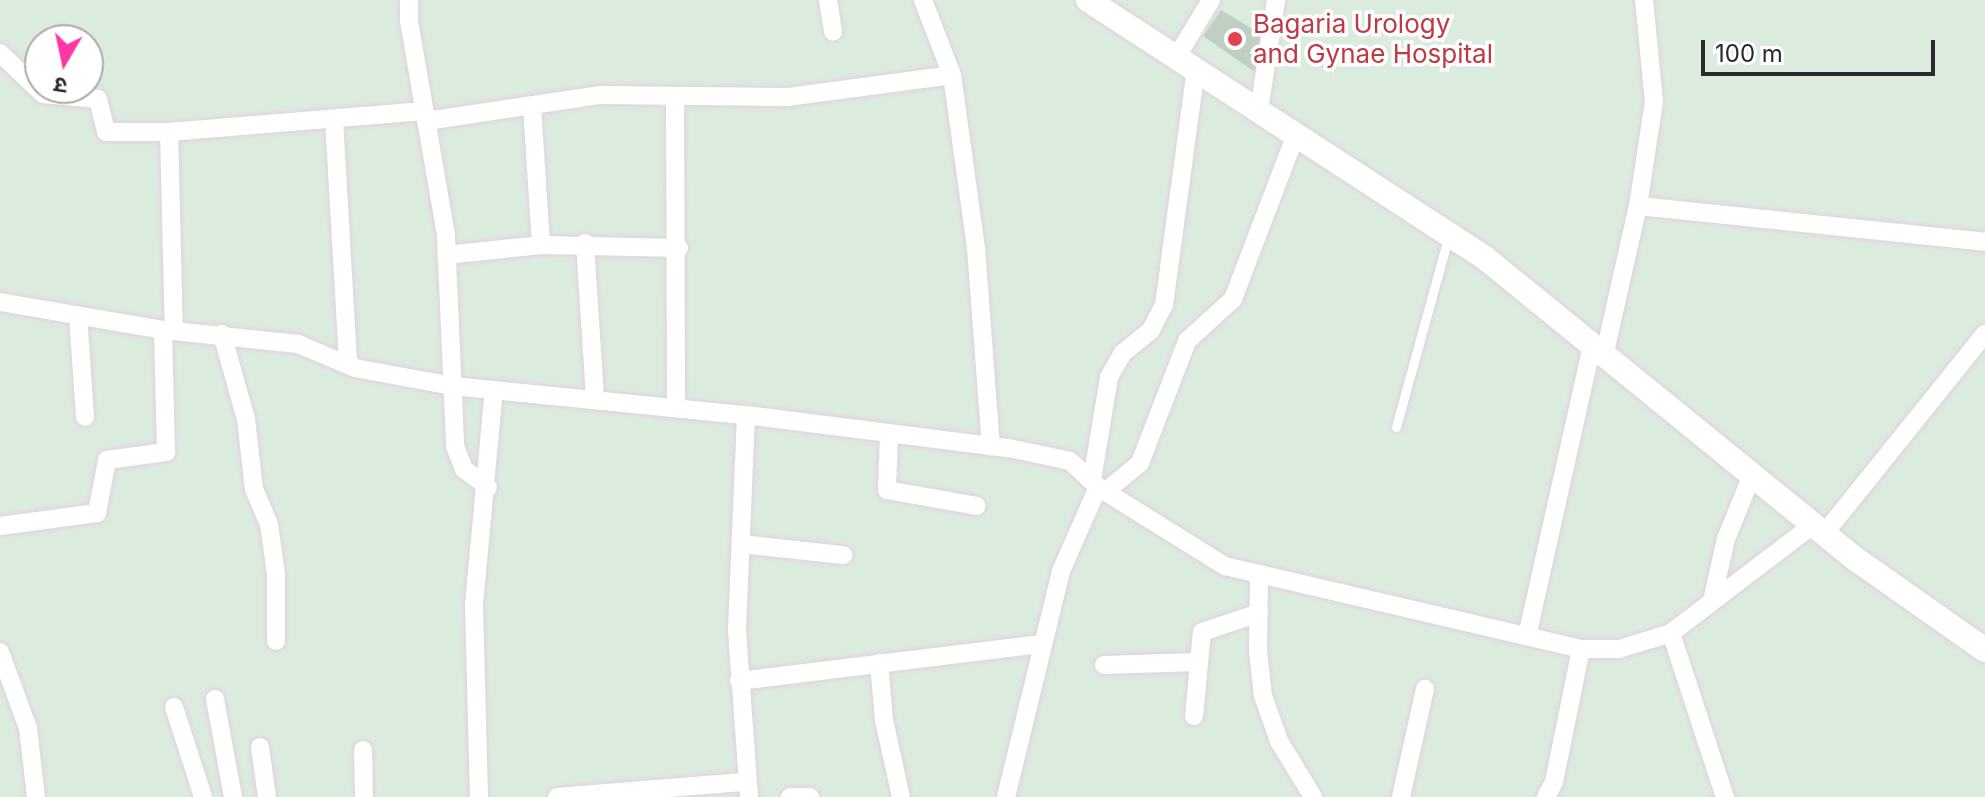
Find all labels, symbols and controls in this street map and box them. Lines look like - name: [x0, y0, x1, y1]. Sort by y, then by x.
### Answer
- place label: Bagaria Urology and Gynae Hospital: [1253, 8, 1493, 70]
- north arrow: [24, 24, 104, 104]
- scale bar: [1705, 24, 1939, 74]
- marker: Bagaria Urology and Gynae Hospital: [1224, 28, 1246, 50]
- text: 100 m: [1715, 39, 1783, 68]
- text: उ: [52, 72, 69, 100]

